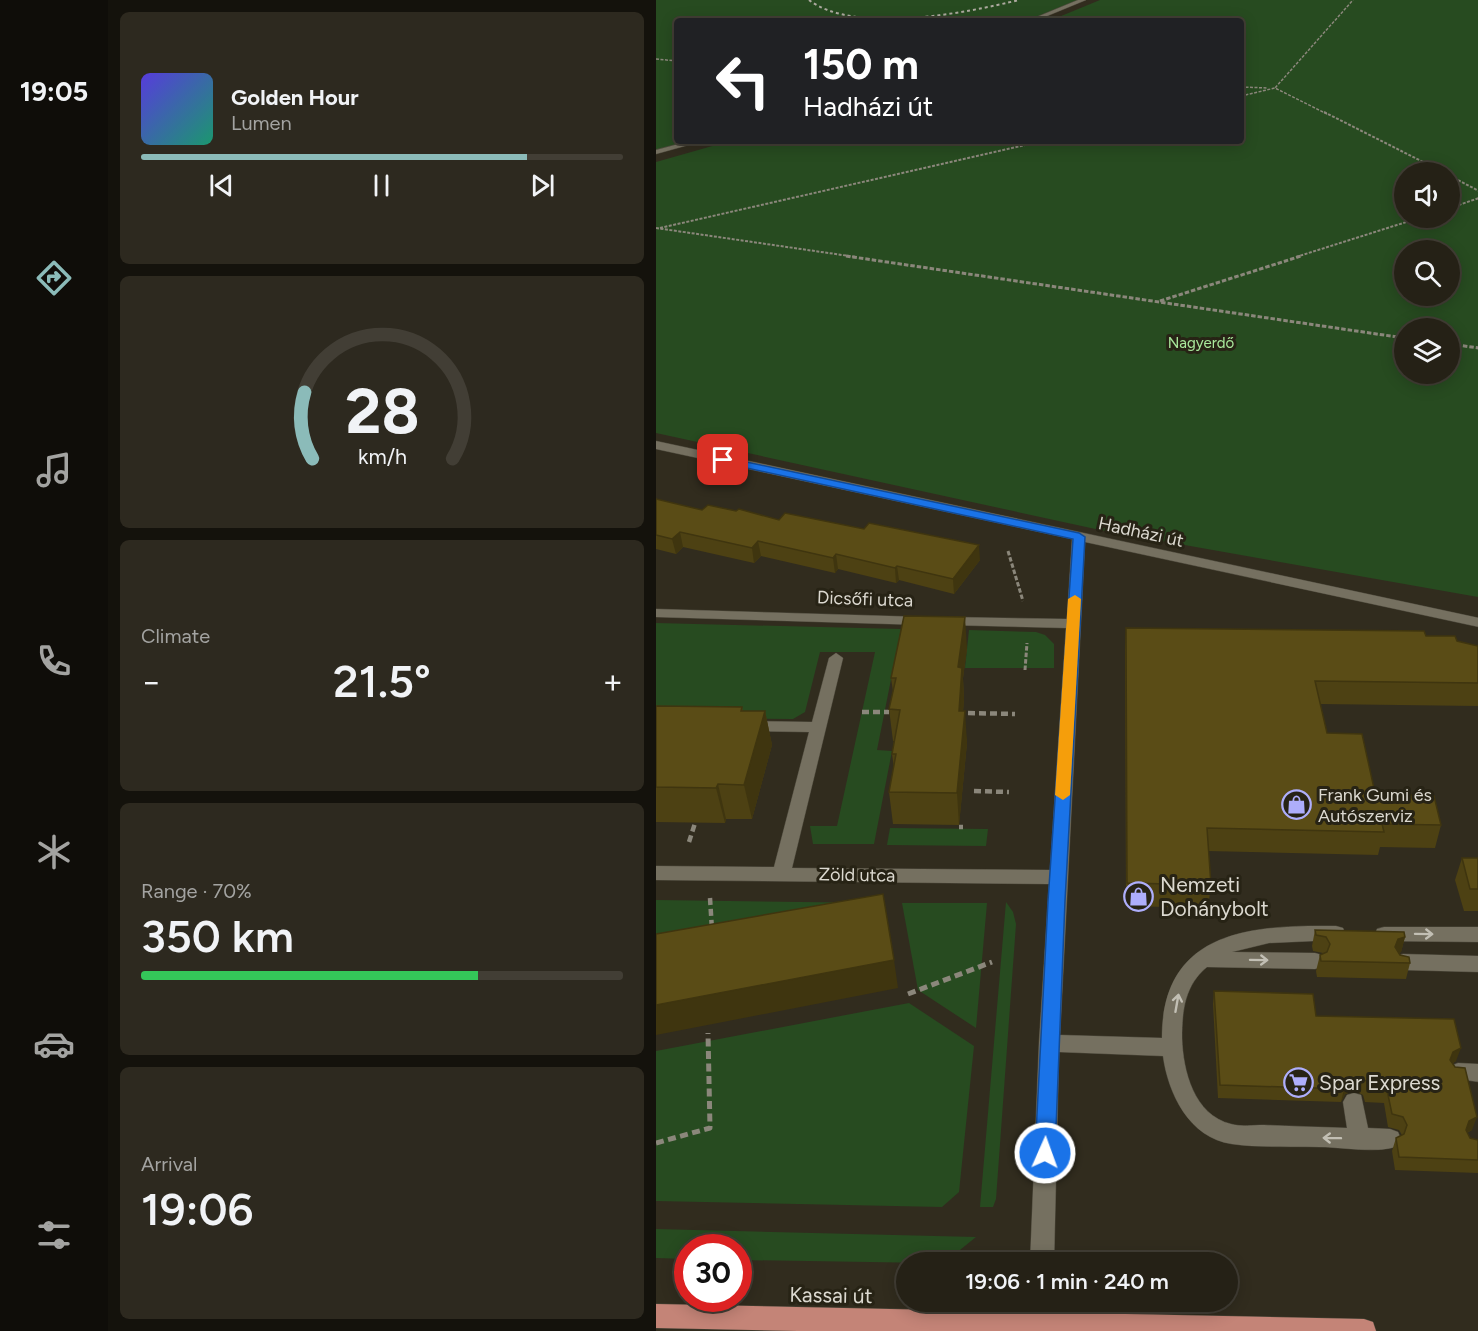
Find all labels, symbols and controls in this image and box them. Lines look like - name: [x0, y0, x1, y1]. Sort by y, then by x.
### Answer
- text: 150 m: [803, 39, 919, 90]
- icon: left: [704, 42, 782, 120]
- text: 19:05: [20, 75, 88, 108]
- text: Golden Hour: [231, 84, 359, 111]
- text: Hadházi út: [803, 90, 933, 123]
- text: Lumen: [231, 111, 292, 135]
- map controls: [1394, 162, 1460, 384]
- button: sound: [1394, 162, 1460, 228]
- icon: previous: [205, 169, 238, 202]
- icon: pause: [365, 169, 398, 202]
- icon: next: [526, 169, 559, 202]
- button: search: [1394, 240, 1460, 306]
- icon: directions: [33, 257, 75, 299]
- button: layers: [1394, 318, 1460, 384]
- park label: Nagyerdő: [1168, 334, 1235, 352]
- text: 28: [345, 374, 419, 449]
- pin: [697, 434, 748, 485]
- icon: arrive: [706, 443, 739, 476]
- text: km/h: [358, 444, 406, 469]
- icon: music: [33, 449, 75, 491]
- street label: Hadházi út: [1096, 512, 1186, 552]
- street label: Dicsőfi utca: [817, 586, 913, 612]
- text: Climate: [141, 624, 210, 648]
- icon: phone: [33, 640, 75, 682]
- text: 21.5°: [333, 654, 431, 708]
- text: −: [141, 662, 162, 701]
- text: +: [602, 662, 623, 701]
- place label: Frank Gumi és Autószerviz: [1318, 784, 1432, 827]
- shop icon: Frank Gumi és Autószerviz: [1281, 789, 1313, 821]
- icon: climate: [33, 831, 75, 873]
- street label: Zöld utca: [818, 863, 896, 887]
- place label: Nemzeti Dohánybolt: [1160, 872, 1269, 921]
- text: Range · 70%: [141, 879, 252, 903]
- shop icon: Nemzeti Dohánybolt: [1123, 880, 1155, 912]
- text: 350 km: [141, 909, 294, 963]
- one-way arrow: [1414, 929, 1434, 940]
- one-way arrow: [1249, 954, 1269, 966]
- one-way arrow: [1172, 993, 1183, 1013]
- icon: car: [33, 1023, 75, 1065]
- supermarket icon: Spar Express: [1282, 1066, 1314, 1098]
- place label: Spar Express: [1319, 1070, 1440, 1095]
- position arrow: [1013, 1121, 1077, 1185]
- one-way arrow: [1322, 1132, 1342, 1144]
- text: Arrival: [141, 1152, 197, 1176]
- text: 19:06: [141, 1182, 253, 1236]
- icon: filters: [33, 1214, 75, 1256]
- speed limit sign: 30: [674, 1234, 752, 1312]
- text: 19:06 · 1 min · 240 m: [965, 1268, 1169, 1295]
- street label: Kassai út: [789, 1282, 873, 1308]

